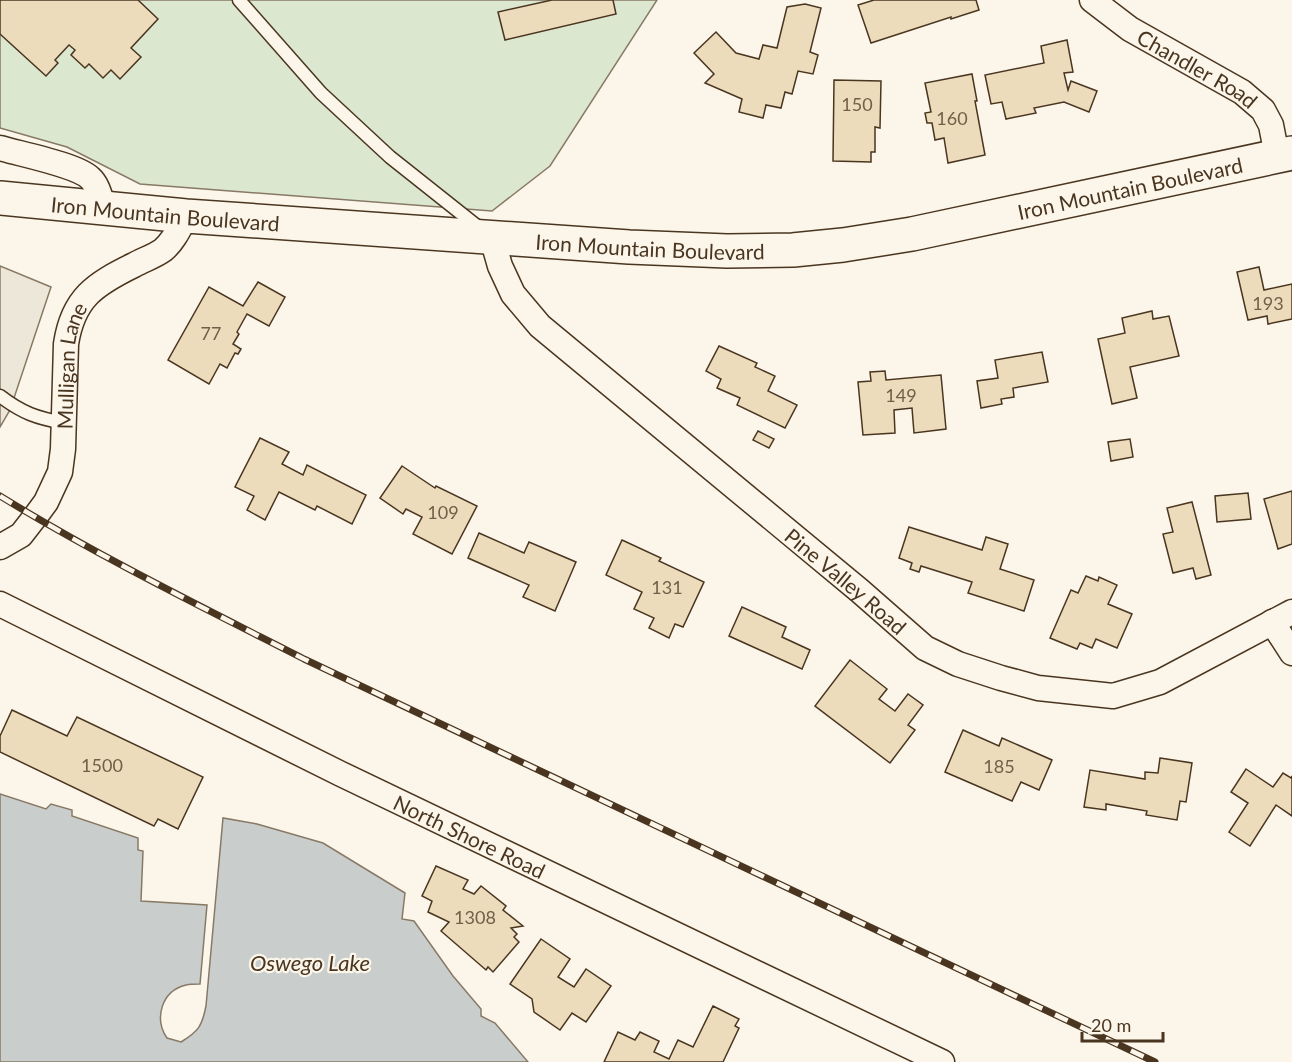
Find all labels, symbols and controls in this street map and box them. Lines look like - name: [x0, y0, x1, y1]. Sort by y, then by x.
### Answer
- street label: Chandler Road: [1133, 23, 1263, 113]
- house number: 150: [841, 93, 873, 115]
- house number: 160: [936, 107, 968, 129]
- street label: Iron Mountain Boulevard: [1015, 151, 1245, 224]
- street label: Iron Mountain Boulevard: [50, 190, 281, 235]
- street label: Iron Mountain Boulevard: [535, 228, 765, 264]
- house number: 193: [1252, 292, 1284, 314]
- street label: Mulligan Lane: [51, 297, 91, 430]
- house number: 77: [201, 322, 221, 344]
- house number: 149: [885, 384, 917, 406]
- house number: 109: [427, 501, 459, 523]
- street label: Pine Valley Road: [780, 522, 912, 639]
- house number: 131: [651, 576, 683, 598]
- house number: 1500: [81, 754, 123, 776]
- house number: 185: [983, 755, 1015, 777]
- street label: North Shore Road: [390, 789, 550, 883]
- house number: 1308: [454, 906, 496, 928]
- water label: Oswego Lake: [250, 949, 370, 976]
- scale bar: [1082, 1005, 1163, 1043]
- text: 20 m: [1091, 1014, 1131, 1036]

